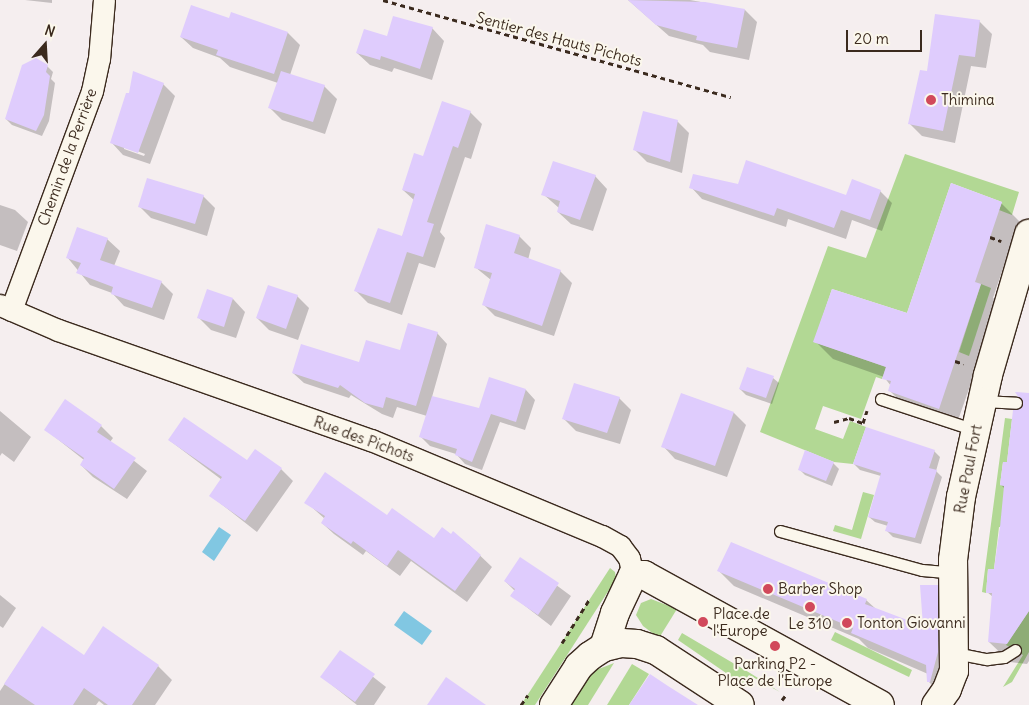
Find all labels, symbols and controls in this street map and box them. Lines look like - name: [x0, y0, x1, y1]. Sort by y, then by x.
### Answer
- street label: Sentier des Hauts Pichots: [474, 8, 644, 70]
- north arrow: [20, 20, 70, 70]
- scale bar: [849, 20, 925, 52]
- text: N: [42, 21, 57, 41]
- text: 20 m: [854, 29, 889, 48]
- street label: Chemin de la Perrière: [34, 86, 100, 228]
- place label: Thimina: [941, 91, 995, 109]
- marker: Thimina: [925, 94, 937, 106]
- street label: Rue des Pichots: [311, 412, 417, 466]
- street label: Rue Paul Fort: [951, 423, 985, 515]
- place label: Barber Shop: [778, 580, 863, 598]
- marker: Barber Shop: [762, 583, 774, 595]
- marker: Le 310: [804, 601, 816, 613]
- place label: Place de l'Europe: [713, 604, 770, 639]
- place label: Tonton Giovanni: [857, 614, 966, 632]
- place label: Le 310: [788, 615, 832, 633]
- marker: Place de l'Europe: [697, 616, 709, 628]
- marker: Tonton Giovanni: [841, 617, 853, 629]
- marker: Parking P2 - Place de l'Europe: [769, 640, 781, 652]
- place label: Parking P2 - Place de l'Europe: [718, 654, 832, 689]

